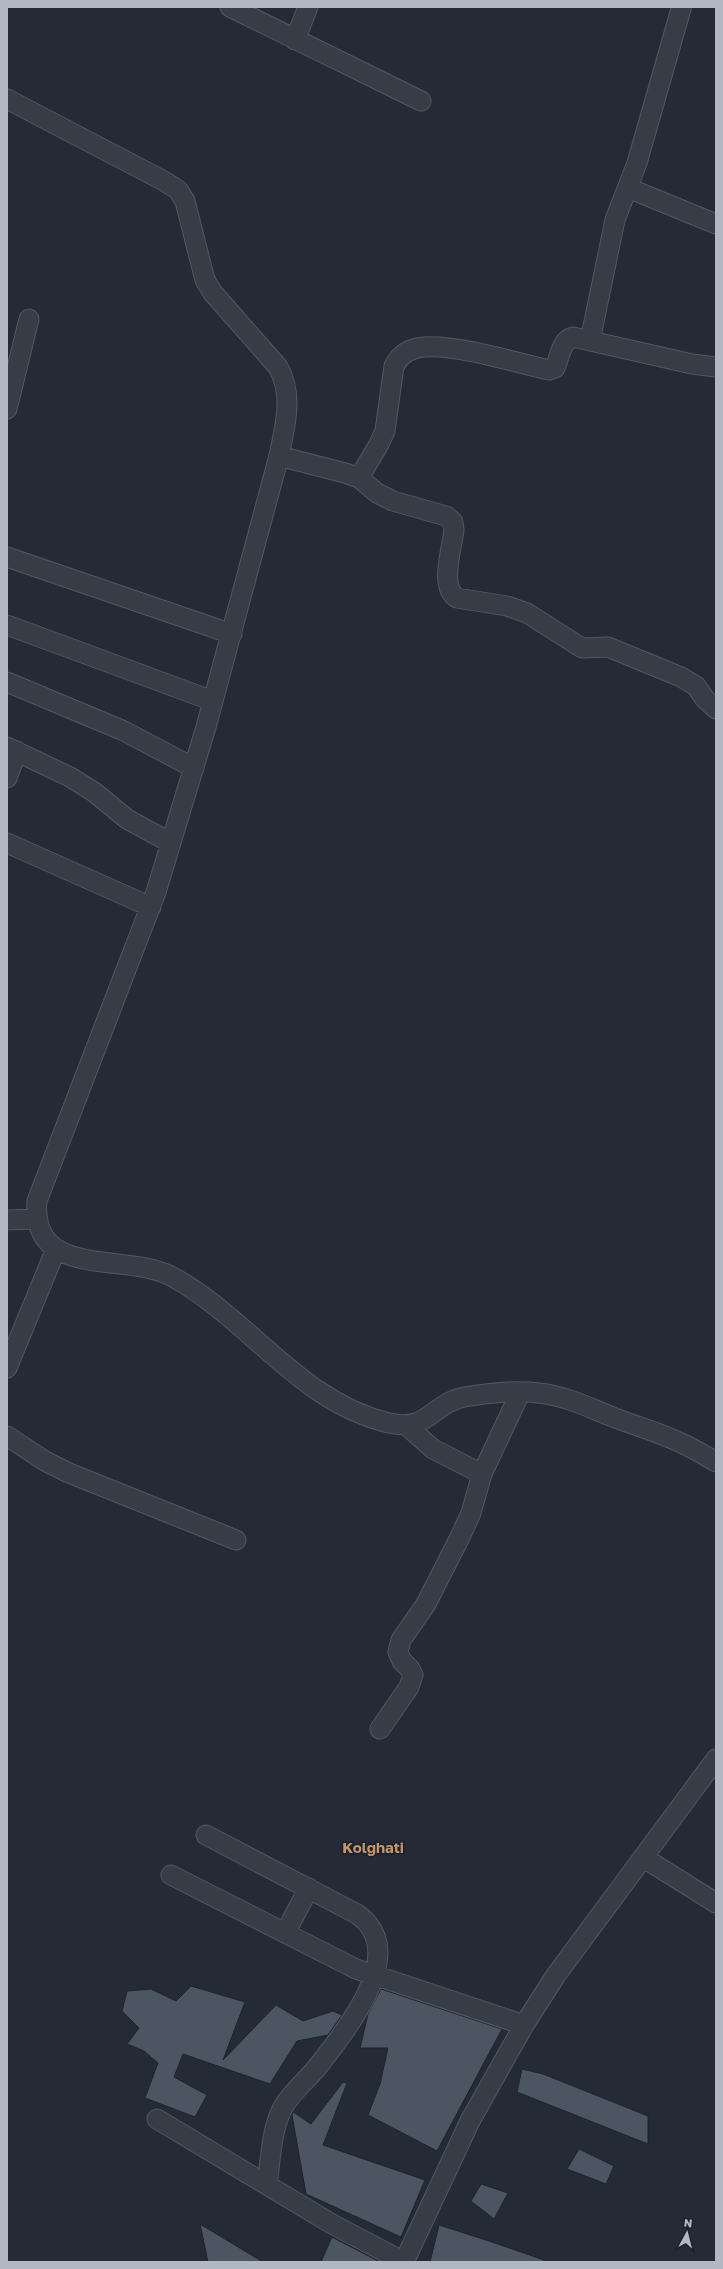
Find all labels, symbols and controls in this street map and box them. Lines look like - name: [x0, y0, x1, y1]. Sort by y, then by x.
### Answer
- district label: Kolghati: [342, 1838, 404, 1856]
- north arrow: [667, 2213, 707, 2253]
- text: N: [683, 2216, 693, 2230]

